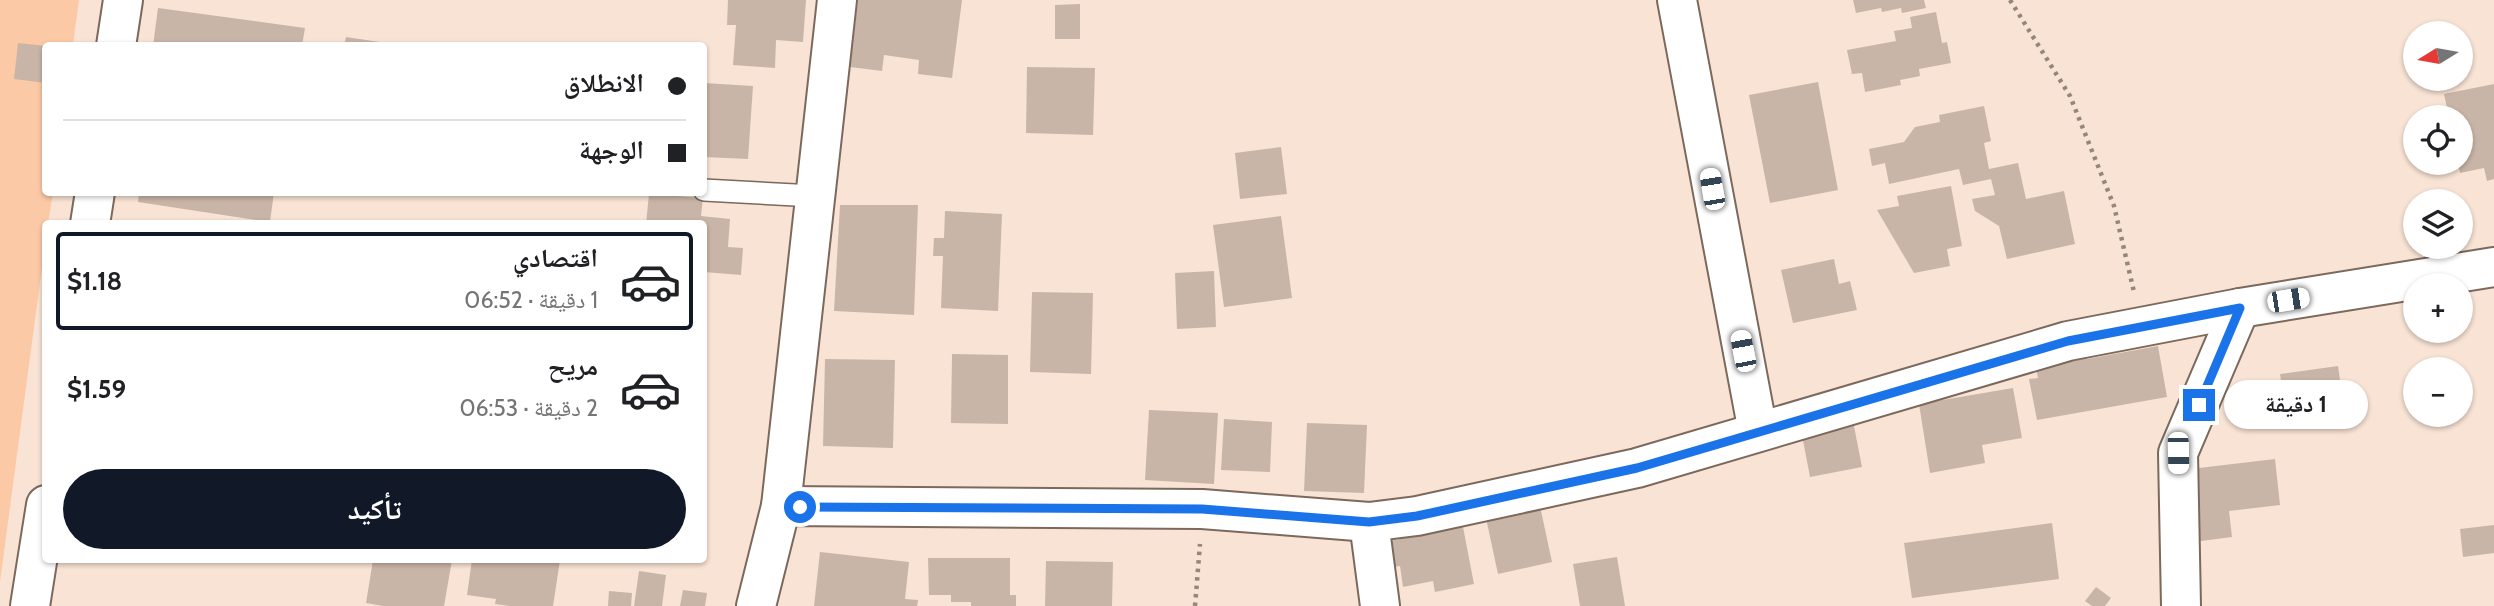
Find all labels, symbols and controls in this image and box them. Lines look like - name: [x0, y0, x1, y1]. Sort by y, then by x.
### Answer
- north arrow: [2403, 21, 2473, 91]
- map controls: [2403, 21, 2473, 427]
- text: الانطلاق: [564, 67, 644, 99]
- button: locate: [2403, 105, 2473, 175]
- text: الوجهة: [579, 134, 644, 166]
- car: [1699, 166, 1726, 212]
- button: layers: [2403, 189, 2473, 259]
- text: اقتصادي: [513, 242, 598, 274]
- icon: car: [619, 250, 682, 313]
- text: $1.18: [67, 265, 122, 297]
- button: +: [2403, 273, 2473, 343]
- text: 1 دقيقة · 06:52: [464, 286, 598, 314]
- car: [2266, 286, 2311, 314]
- car: [1729, 328, 1758, 374]
- text: مريح: [548, 350, 598, 382]
- button: −: [2403, 357, 2473, 427]
- icon: car: [619, 358, 682, 421]
- text: $1.59: [67, 373, 126, 405]
- callout: 1 دقيقة: [2224, 380, 2367, 430]
- route end: [2183, 389, 2215, 421]
- text: 1 دقيقة: [2265, 390, 2327, 418]
- text: 2 دقيقة · 06:53: [459, 394, 598, 422]
- car: [2168, 432, 2189, 474]
- button: تأكيد: [63, 469, 686, 549]
- route start: [784, 491, 816, 523]

